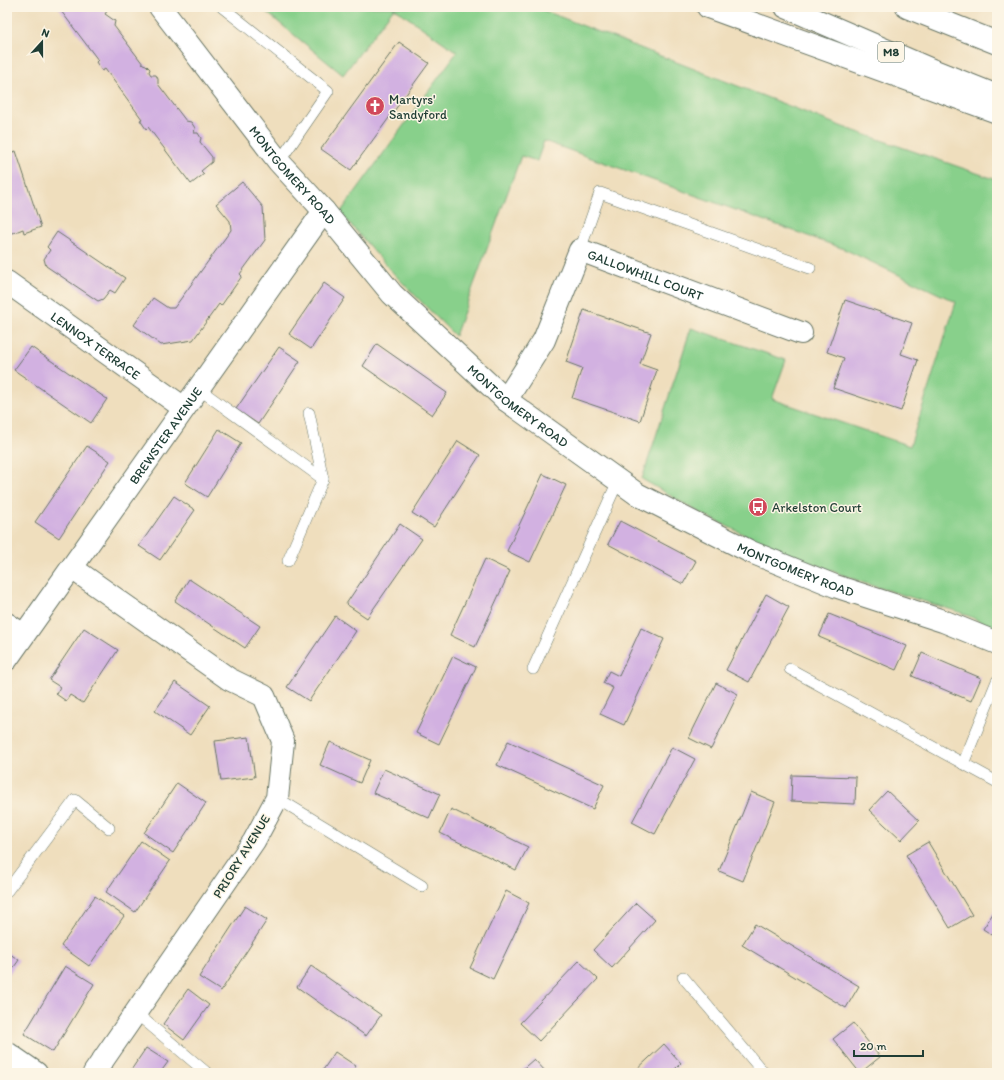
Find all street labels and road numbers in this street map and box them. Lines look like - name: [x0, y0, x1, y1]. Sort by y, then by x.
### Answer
- road number: M8: [878, 42, 904, 62]
- street label: MONTGOMERY ROAD: [246, 123, 339, 227]
- street label: GALLOWHILL COURT: [585, 247, 706, 304]
- street label: LENNOX TERRACE: [48, 309, 143, 383]
- street label: MONTGOMERY ROAD: [465, 361, 572, 451]
- street label: BREWSTER AVENUE: [126, 384, 205, 487]
- street label: MONTGOMERY ROAD: [735, 539, 856, 600]
- street label: PRIORY AVENUE: [210, 812, 273, 901]

